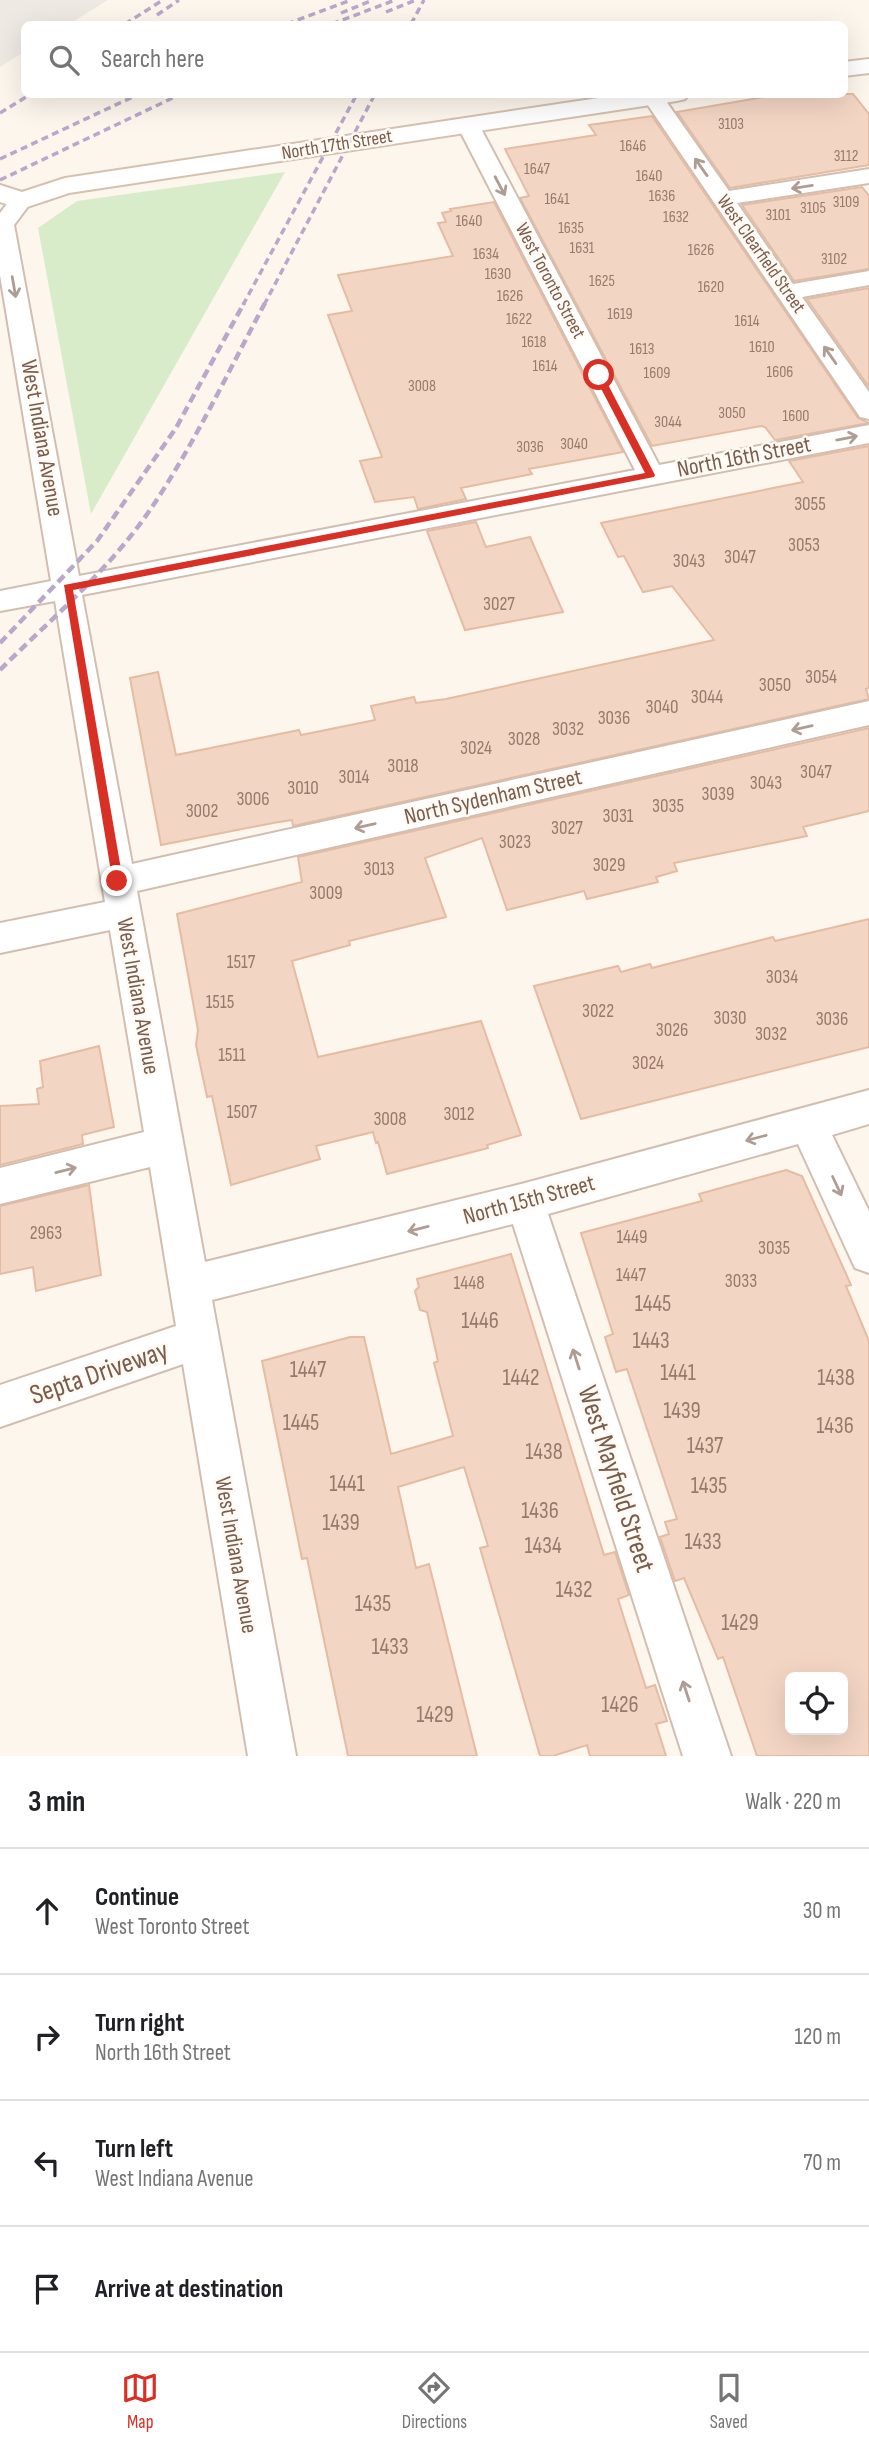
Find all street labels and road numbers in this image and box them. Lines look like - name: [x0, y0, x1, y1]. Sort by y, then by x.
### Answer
- street label: North 17th Street: [280, 125, 394, 165]
- street label: West Clearfield Street: [712, 190, 810, 318]
- street label: West Toronto Street: [510, 219, 590, 343]
- street label: West Indiana Avenue: [14, 357, 70, 519]
- street label: North 16th Street: [675, 430, 813, 484]
- street label: North Sydenham Street: [401, 763, 585, 831]
- street label: West Indiana Avenue: [110, 915, 166, 1077]
- street label: North 15th Street: [460, 1169, 598, 1231]
- street label: Septa Driveway: [26, 1334, 173, 1412]
- street label: West Mayfield Street: [570, 1382, 662, 1576]
- street label: West Indiana Avenue: [208, 1474, 264, 1636]

